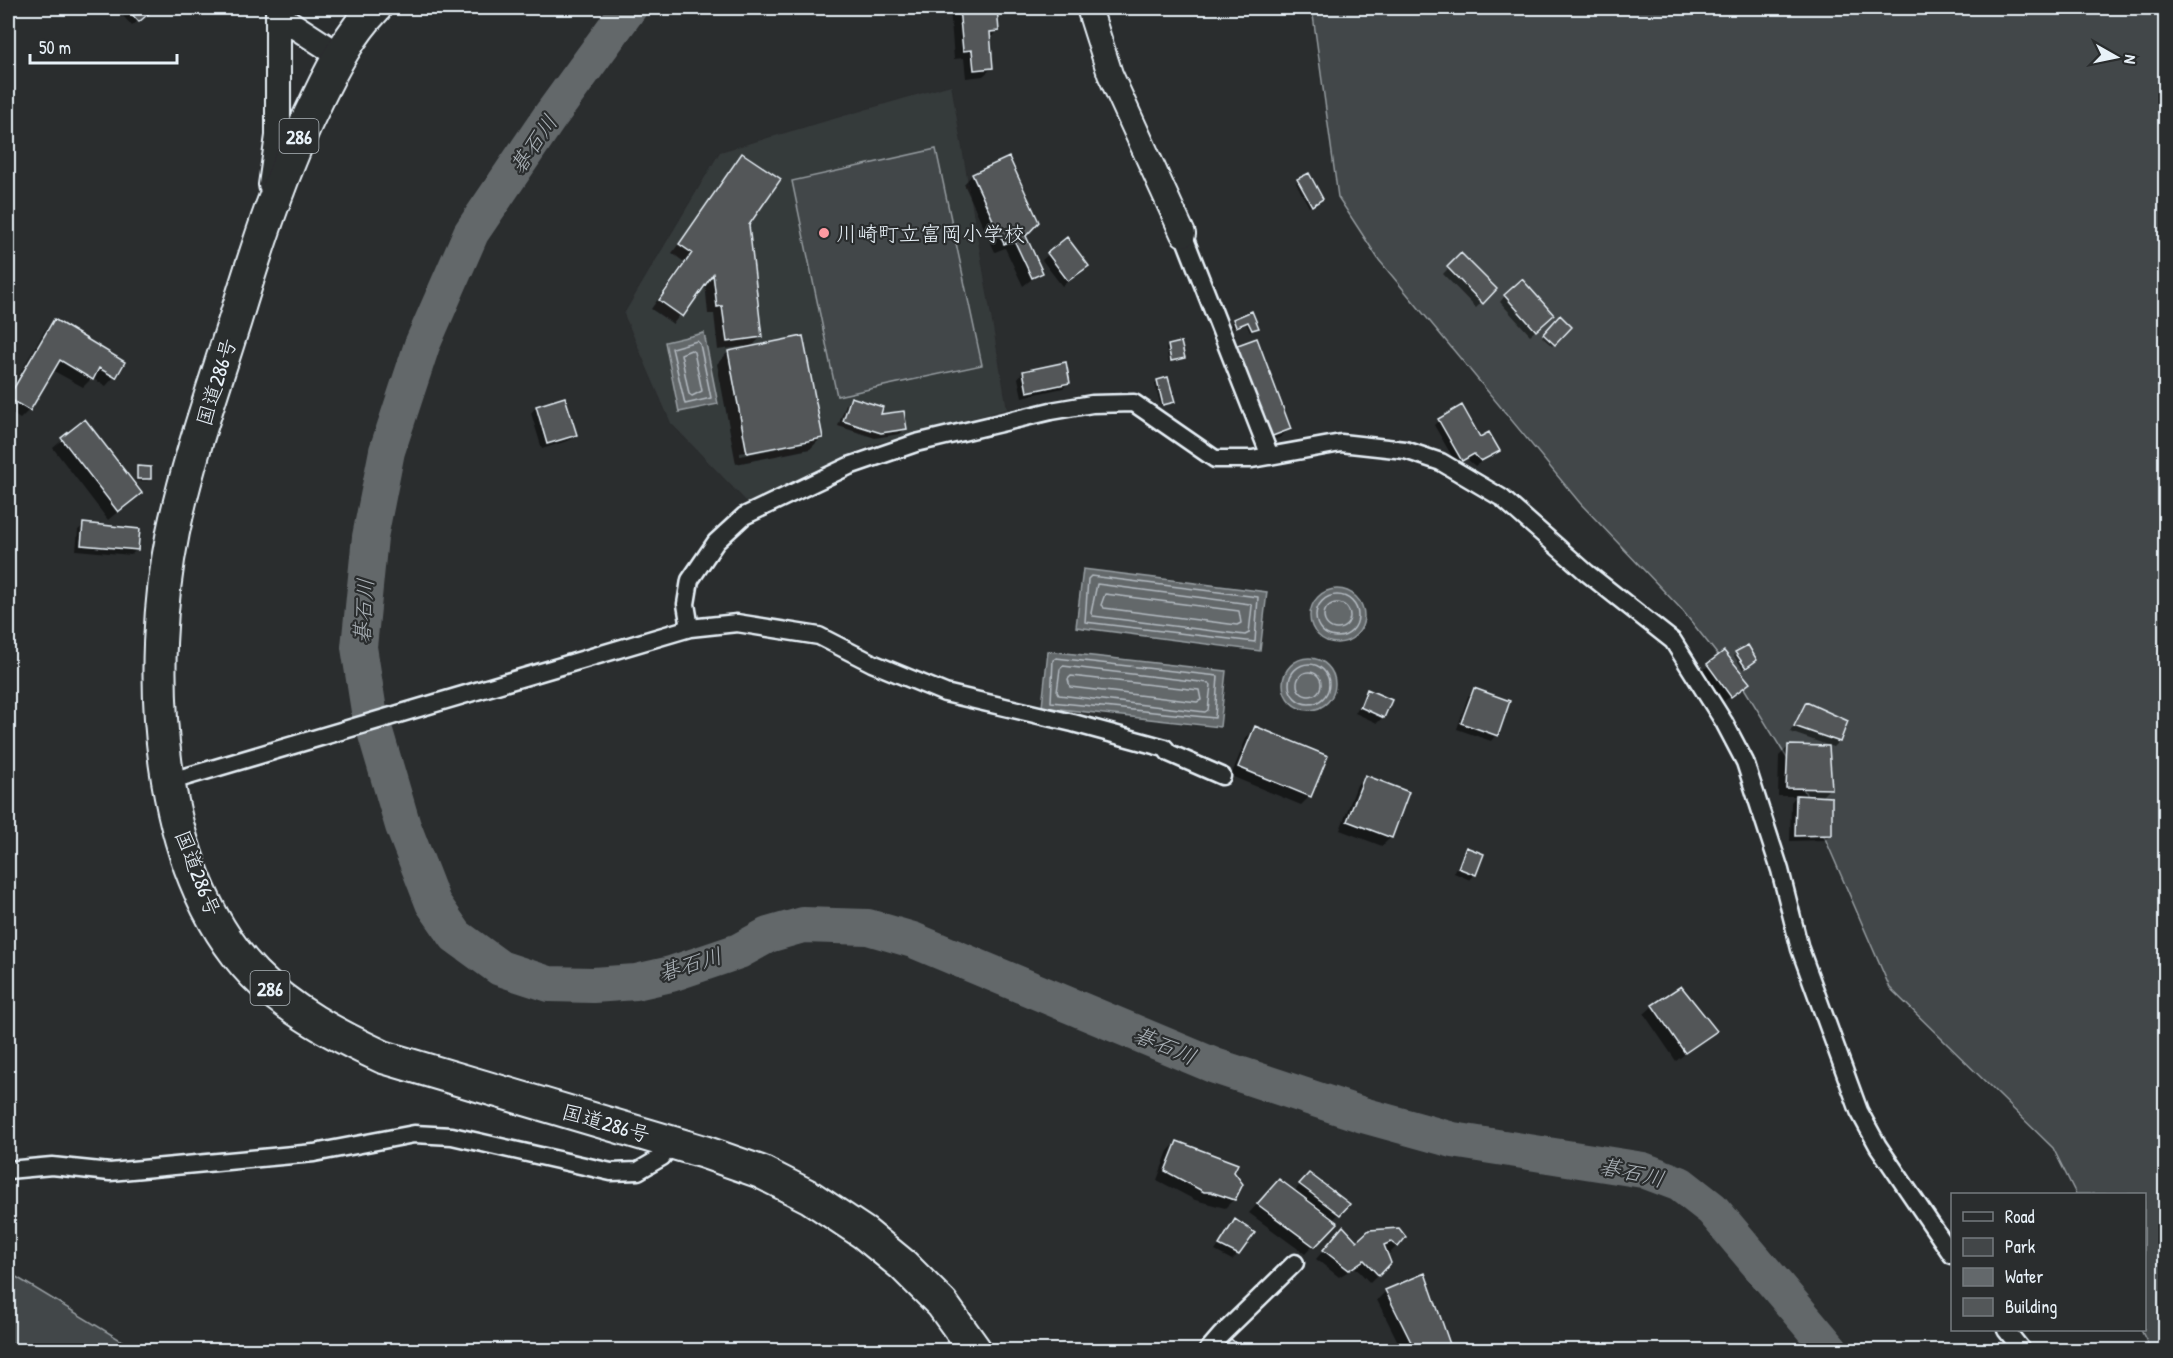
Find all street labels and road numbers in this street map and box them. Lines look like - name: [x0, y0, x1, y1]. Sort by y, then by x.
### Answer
- road number: 286: [280, 119, 318, 153]
- street label: 国道286号: [189, 335, 243, 429]
- street label: 国道286号: [168, 826, 228, 920]
- road number: 286: [250, 971, 290, 1005]
- street label: 国道286号: [559, 1097, 653, 1149]

